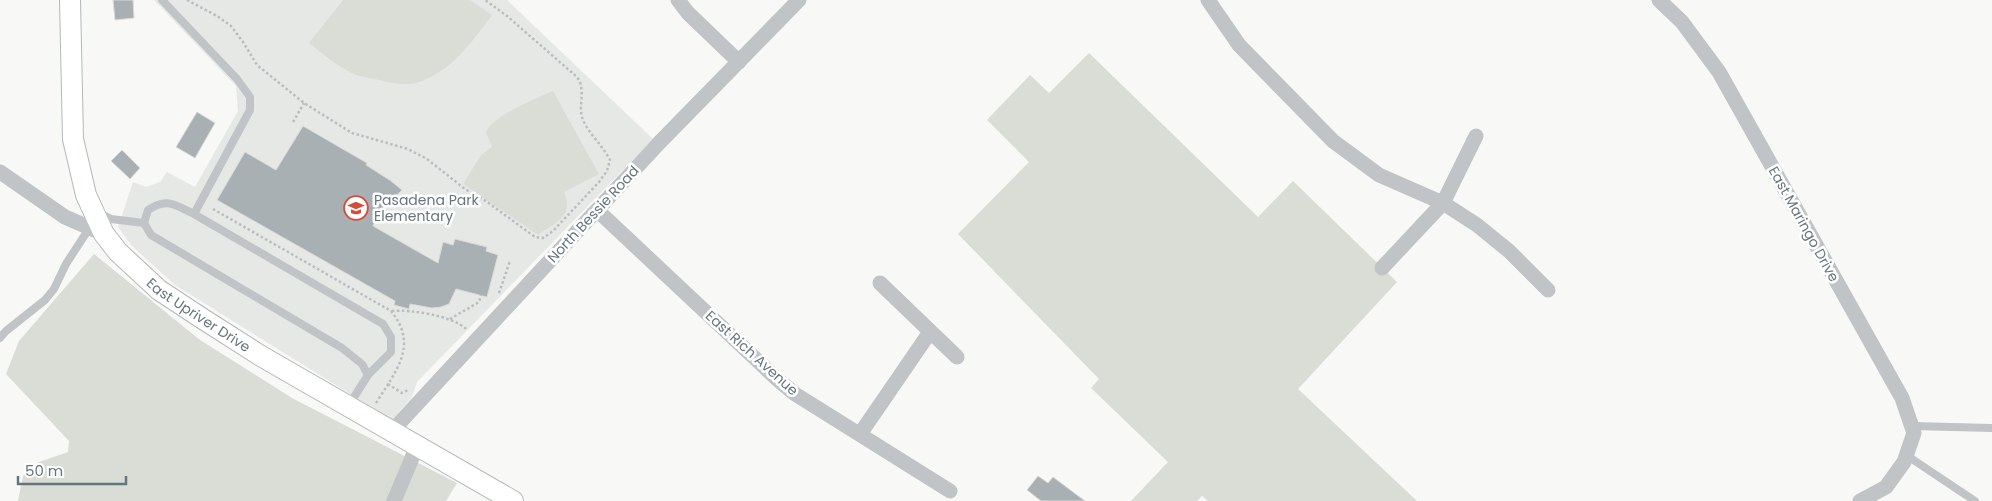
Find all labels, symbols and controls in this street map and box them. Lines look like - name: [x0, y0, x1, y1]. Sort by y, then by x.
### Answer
- street label: North Bessie Road: [543, 161, 643, 267]
- street label: East Maringo Drive: [1764, 163, 1844, 286]
- place label: Pasadena Park Elementary: [374, 190, 479, 226]
- school or university icon: Pasadena Park Elementary: [343, 195, 369, 221]
- street label: East Upriver Drive: [142, 273, 255, 357]
- street label: East Rich Avenue: [701, 306, 803, 400]
- scale bar: [18, 454, 125, 486]
- text: 50 m: [25, 460, 63, 481]

